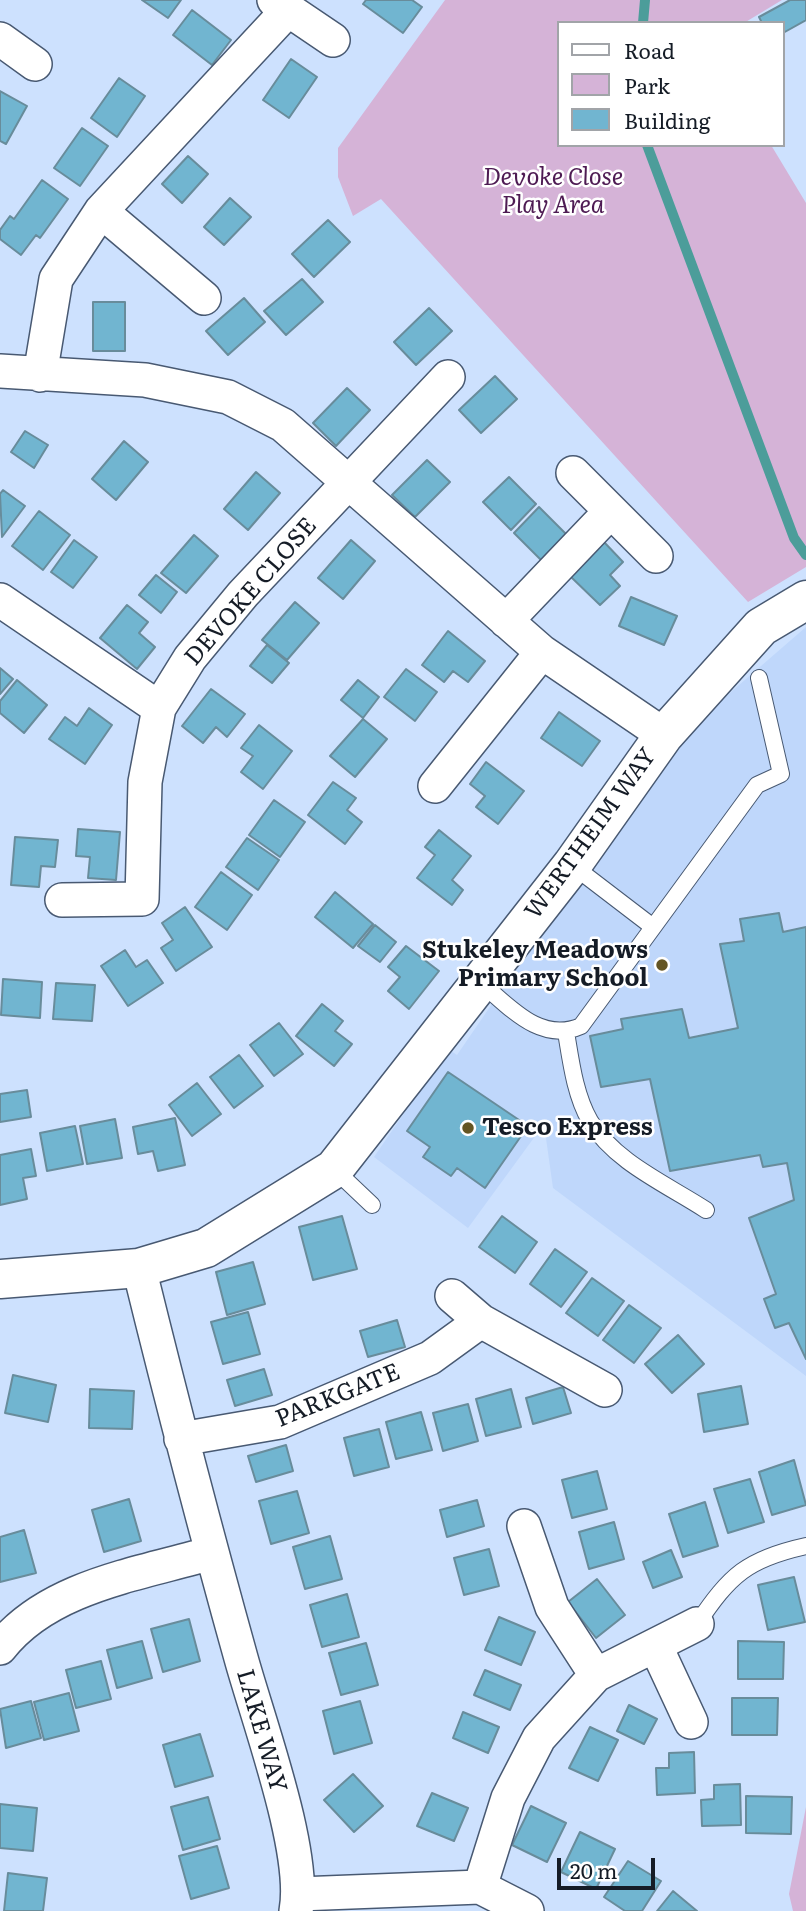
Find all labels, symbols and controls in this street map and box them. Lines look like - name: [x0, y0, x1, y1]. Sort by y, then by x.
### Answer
- legend: [558, 21, 785, 147]
- text: Road: [624, 34, 675, 65]
- text: Park: [624, 69, 670, 100]
- text: Building: [624, 104, 710, 135]
- park label: Devoke Close Play Area: [483, 164, 623, 220]
- street label: DEVOKE CLOSE: [179, 512, 323, 672]
- street label: WERTHEIM WAY: [519, 743, 663, 925]
- place label: Stukeley Meadows Primary School: [422, 937, 648, 993]
- marker: Stukeley Meadows Primary School: [654, 957, 670, 973]
- place label: Tesco Express: [482, 1114, 653, 1142]
- marker: Tesco Express: [460, 1120, 476, 1136]
- street label: PARKGATE: [272, 1358, 404, 1434]
- street label: LAKE WAY: [230, 1666, 292, 1796]
- scale bar: [561, 1844, 659, 1888]
- text: 20 m: [570, 1854, 617, 1885]

